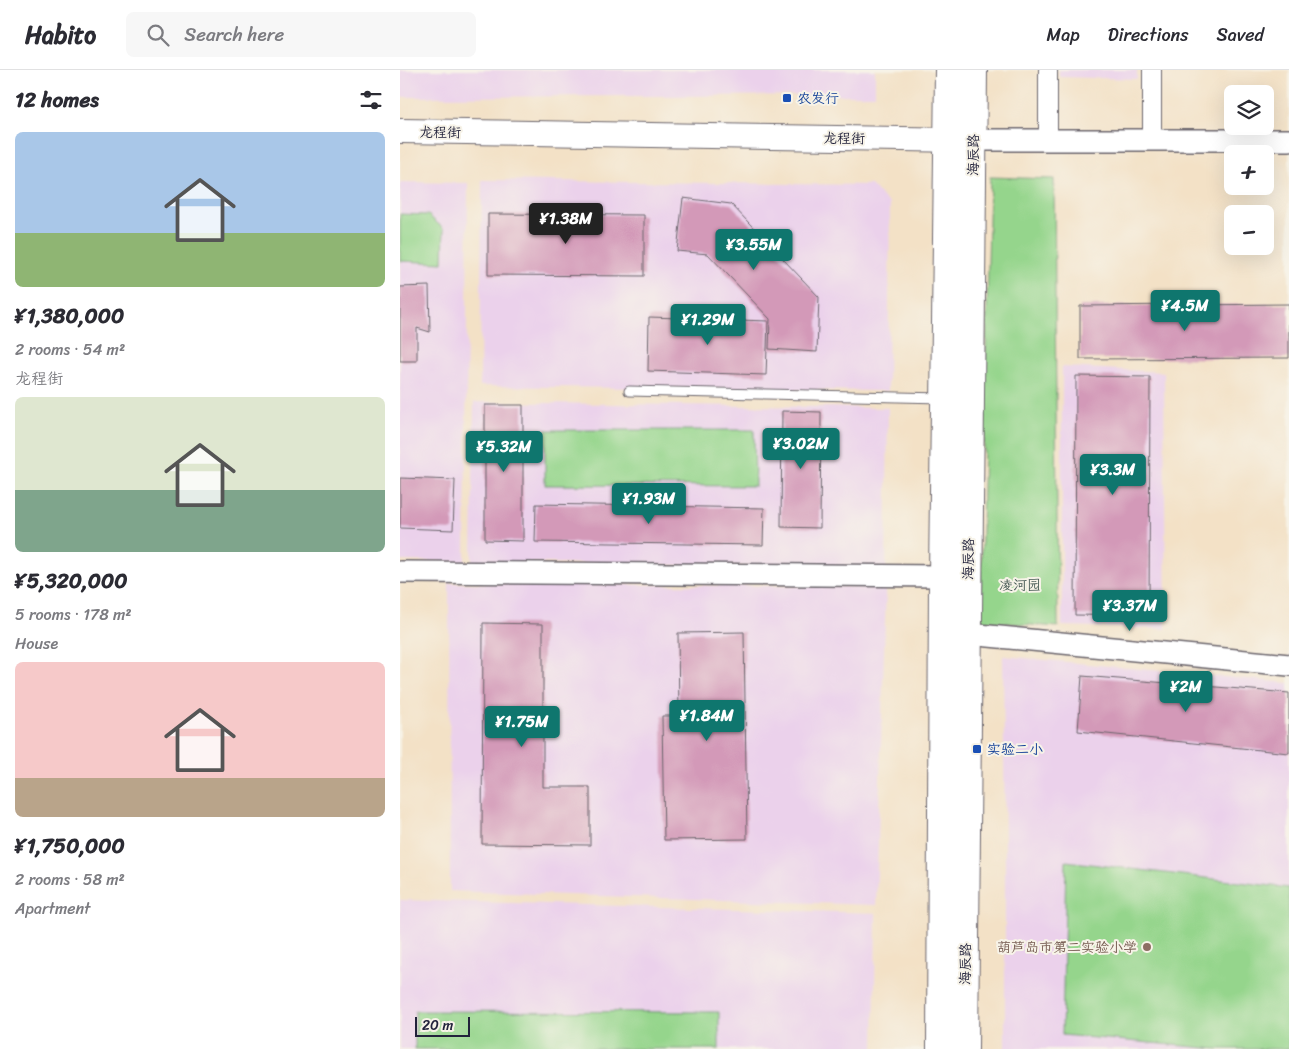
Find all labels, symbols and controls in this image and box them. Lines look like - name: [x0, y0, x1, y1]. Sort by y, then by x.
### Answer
- search box: [126, 12, 476, 57]
- text: Habito: [25, 14, 96, 56]
- text: Search here: [184, 18, 284, 51]
- text: Map: [1047, 19, 1080, 51]
- text: Directions: [1108, 19, 1189, 51]
- text: Saved: [1217, 19, 1264, 51]
- icon: search: [144, 21, 172, 49]
- text: 12 homes: [15, 81, 99, 119]
- map controls: [1224, 85, 1274, 255]
- button: layers: [1224, 85, 1274, 135]
- icon: filters: [357, 86, 385, 114]
- place label: 农发行: [797, 86, 839, 111]
- marker: 农发行: [781, 92, 793, 104]
- street label: 龙程街: [419, 120, 461, 145]
- street label: 龙程街: [823, 126, 865, 151]
- street label: 海辰路: [961, 134, 986, 176]
- button: +: [1224, 145, 1274, 195]
- icon: home: [155, 165, 245, 255]
- pin: ¥1.38M: [525, 202, 607, 245]
- text: ¥1.38M: [540, 204, 592, 233]
- button: −: [1224, 205, 1274, 255]
- pin: ¥3.55M: [713, 228, 795, 271]
- text: ¥3.55M: [726, 230, 782, 259]
- pin: ¥4.5M: [1150, 290, 1220, 332]
- text: ¥4.5M: [1162, 291, 1208, 320]
- text: ¥1,380,000: [15, 297, 124, 335]
- pin: ¥1.29M: [667, 304, 749, 346]
- text: ¥1.29M: [682, 305, 734, 334]
- text: 2 rooms · 54 m²: [15, 335, 125, 364]
- text: 龙程街: [15, 364, 63, 393]
- pin: ¥3.02M: [760, 428, 842, 470]
- text: ¥3.02M: [774, 429, 828, 458]
- icon: home: [155, 430, 245, 520]
- pin: ¥5.32M: [463, 430, 545, 473]
- text: ¥5.32M: [477, 432, 531, 461]
- pin: ¥3.3M: [1078, 454, 1148, 496]
- text: ¥3.3M: [1091, 455, 1135, 484]
- pin: ¥1.93M: [608, 482, 690, 525]
- text: ¥1.93M: [623, 484, 675, 513]
- street label: 海辰路: [956, 538, 981, 580]
- text: ¥5,320,000: [15, 562, 128, 600]
- park label: 凌河园: [999, 573, 1041, 598]
- pin: ¥3.37M: [1089, 590, 1171, 632]
- text: ¥3.37M: [1103, 591, 1157, 620]
- text: 5 rooms · 178 m²: [15, 600, 132, 629]
- text: House: [15, 629, 58, 658]
- pin: ¥2M: [1162, 670, 1210, 713]
- text: ¥2M: [1170, 672, 1202, 701]
- icon: home: [155, 695, 245, 785]
- pin: ¥1.84M: [666, 700, 748, 742]
- text: ¥1.84M: [680, 701, 734, 730]
- pin: ¥1.75M: [481, 706, 563, 748]
- text: ¥1.75M: [496, 707, 548, 736]
- place label: 实验二小: [987, 737, 1043, 762]
- marker: 实验二小: [971, 743, 983, 755]
- text: ¥1,750,000: [15, 827, 125, 865]
- text: 2 rooms · 58 m²: [15, 865, 125, 894]
- text: Apartment: [15, 894, 91, 923]
- place label: 葫芦岛市第二实验小学: [997, 935, 1137, 960]
- marker: 葫芦岛市第二实验小学: [1141, 941, 1153, 953]
- street label: 海辰路: [953, 943, 978, 985]
- text: 20 m: [422, 1013, 453, 1038]
- scale bar: [415, 1014, 470, 1037]

